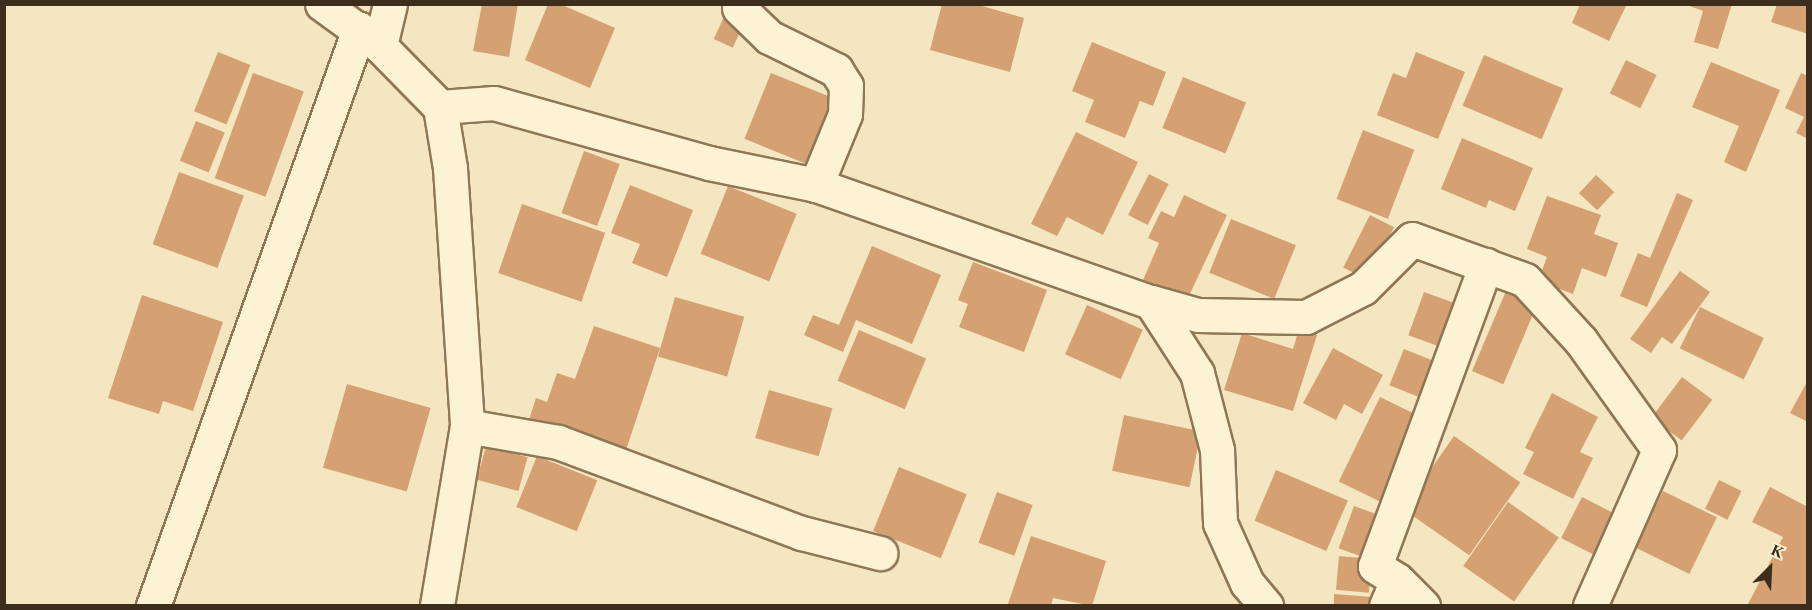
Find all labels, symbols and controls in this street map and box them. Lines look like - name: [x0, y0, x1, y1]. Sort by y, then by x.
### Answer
- north arrow: [1740, 538, 1800, 598]
- text: K: [1767, 538, 1788, 565]

